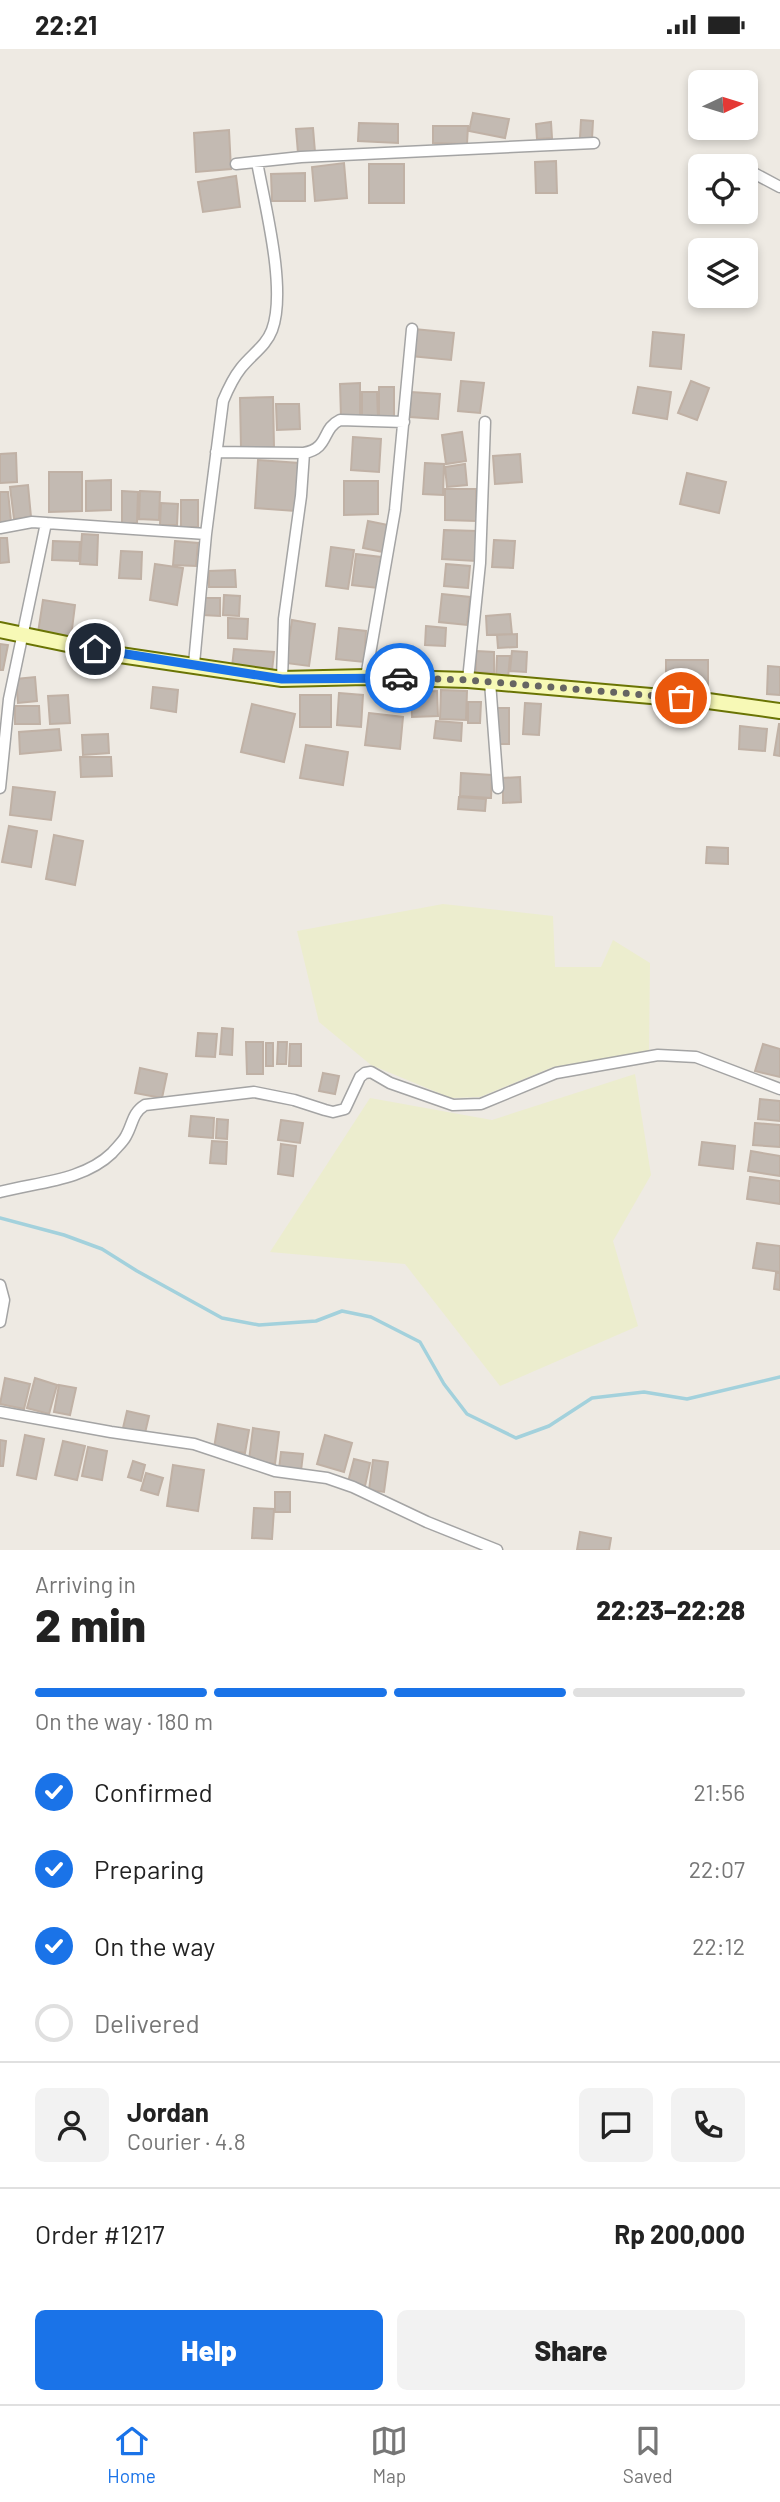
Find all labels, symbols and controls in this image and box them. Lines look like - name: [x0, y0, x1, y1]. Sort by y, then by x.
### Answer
- text: 22:21: [35, 9, 97, 40]
- north arrow: [688, 70, 758, 140]
- map controls: [688, 70, 758, 308]
- button: locate: [688, 154, 758, 224]
- button: layers: [688, 238, 758, 308]
- pin: [65, 619, 125, 679]
- icon: home: [76, 630, 114, 668]
- courier: [365, 643, 435, 713]
- icon: car: [381, 659, 419, 697]
- pin: [651, 668, 711, 728]
- icon: bag: [662, 679, 700, 717]
- text: Arriving in: [35, 1570, 136, 1598]
- text: 22:23–22:28: [596, 1594, 745, 1625]
- text: 2 min: [35, 1596, 146, 1651]
- text: On the way · 180 m: [35, 1707, 213, 1735]
- icon: check: [35, 1773, 73, 1811]
- text: Confirmed: [94, 1776, 213, 1807]
- text: 21:56: [693, 1778, 745, 1806]
- icon: check: [35, 1850, 73, 1888]
- text: Preparing: [94, 1853, 204, 1884]
- text: 22:07: [689, 1855, 745, 1883]
- icon: check: [35, 1927, 73, 1965]
- text: On the way: [94, 1930, 215, 1961]
- text: 22:12: [692, 1932, 745, 1960]
- text: Delivered: [94, 2007, 200, 2038]
- button: person: [35, 2088, 109, 2162]
- button: chat: [579, 2088, 653, 2162]
- button: phone: [671, 2088, 745, 2162]
- text: Jordan: [127, 2096, 209, 2127]
- text: Courier · 4.8: [127, 2127, 246, 2155]
- text: Order #1217: [35, 2218, 164, 2249]
- text: Rp 200,000: [614, 2218, 745, 2249]
- button: Help: [35, 2310, 383, 2390]
- button: Share: [397, 2310, 745, 2390]
- tab: Home: [107, 2422, 156, 2487]
- tab: Map: [370, 2422, 408, 2487]
- tab: Saved: [623, 2422, 673, 2487]

